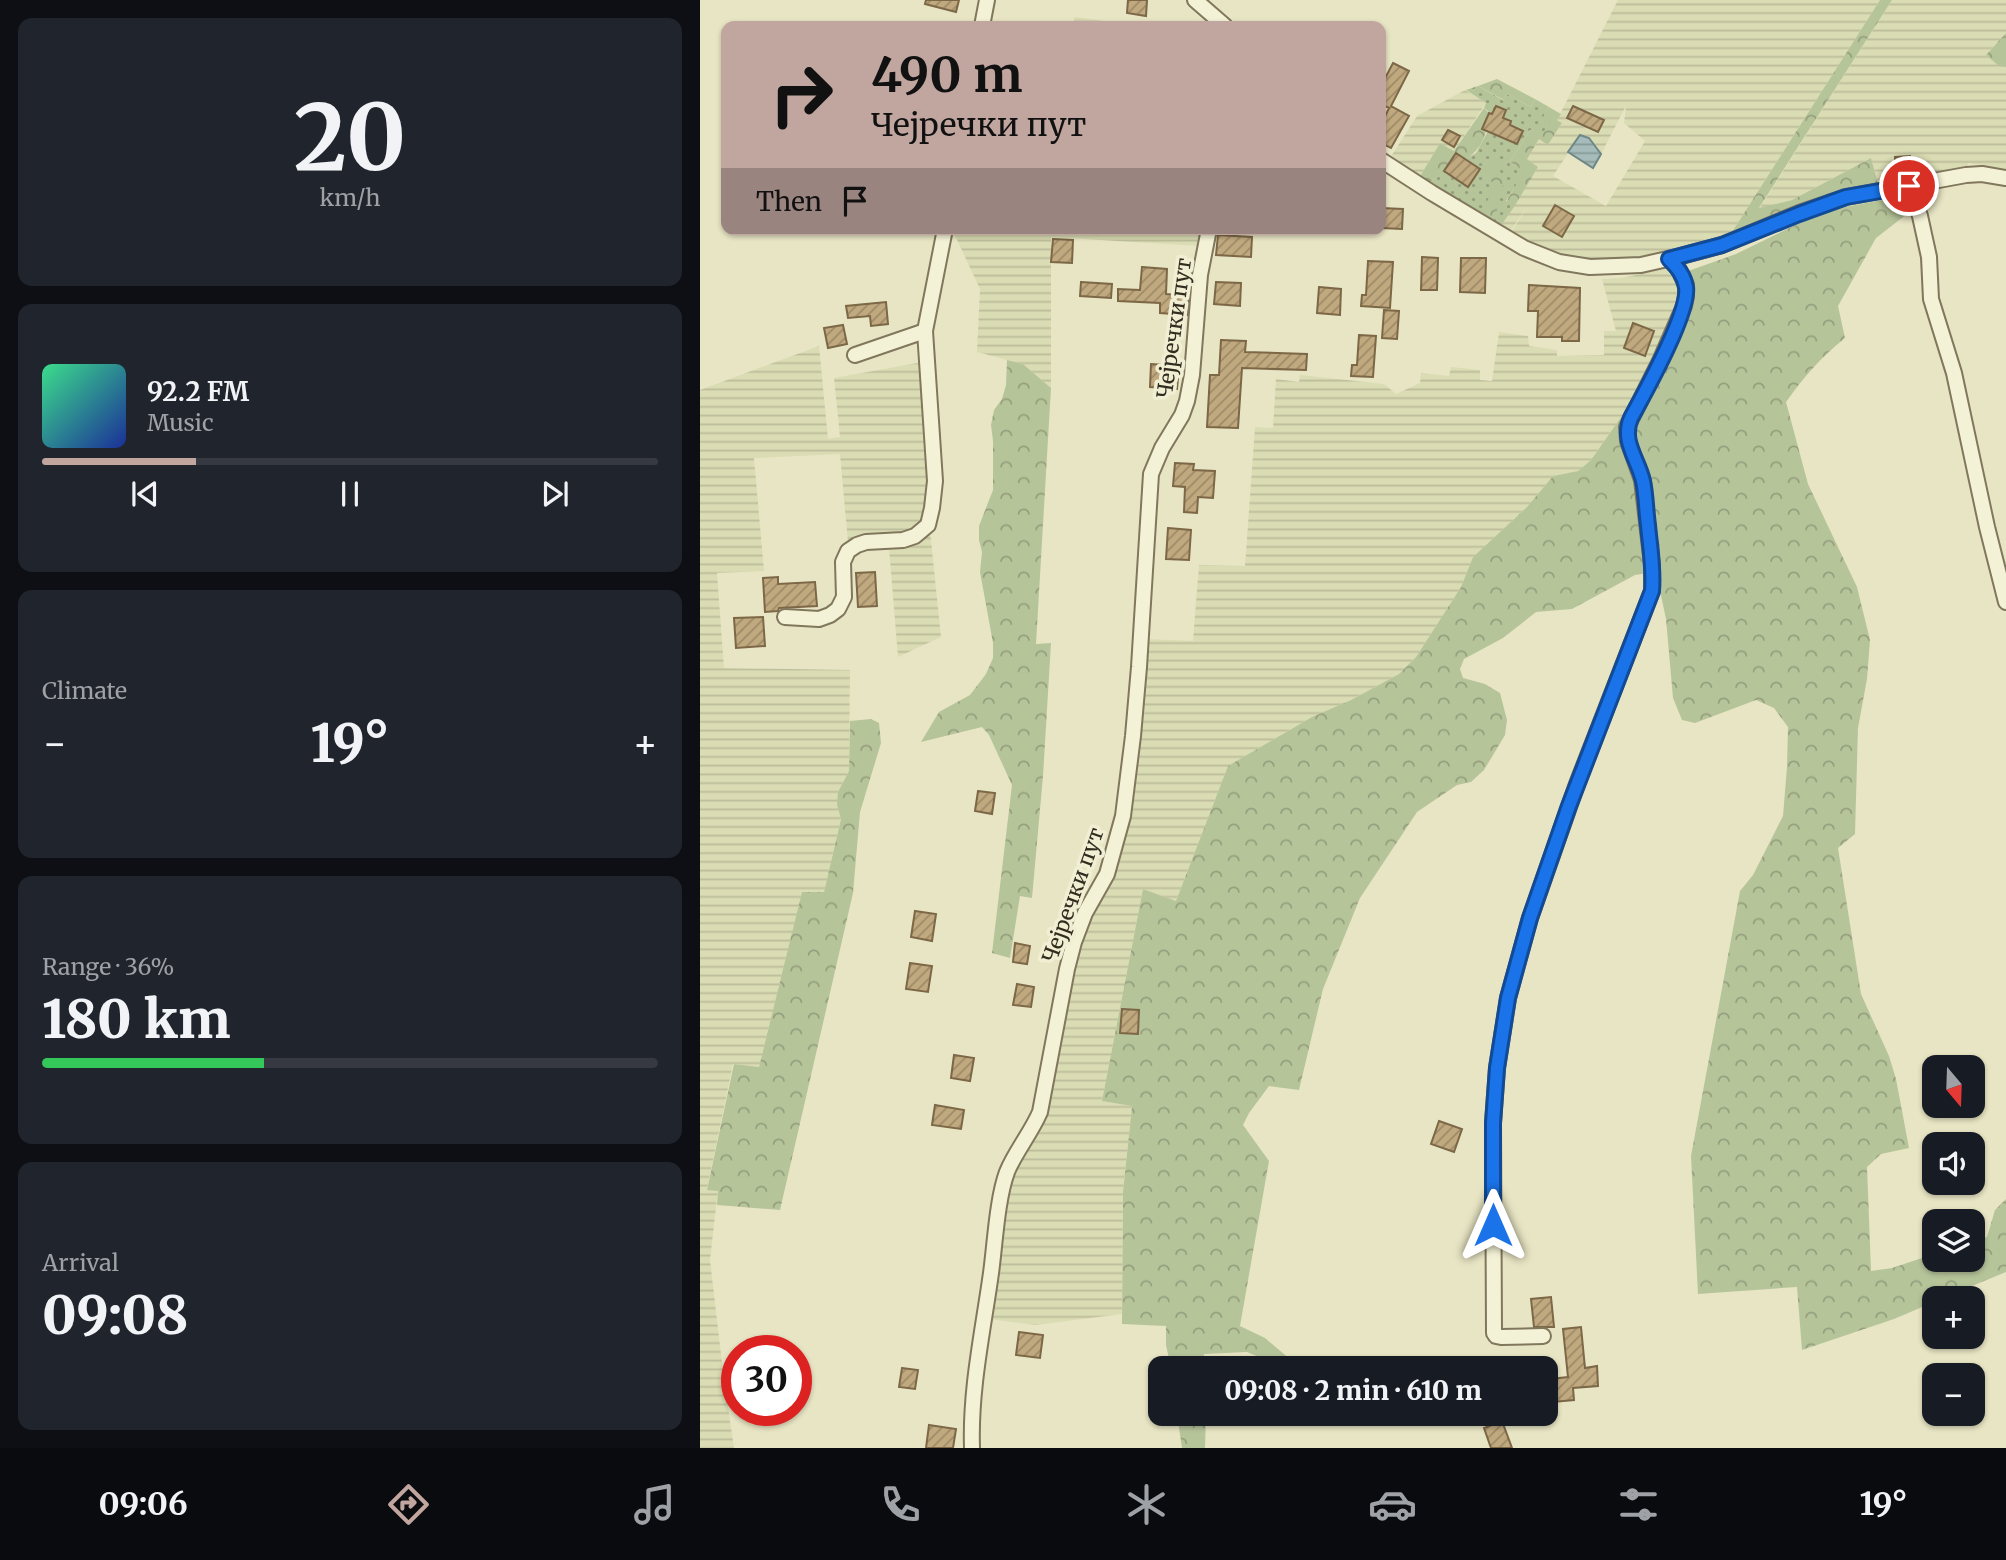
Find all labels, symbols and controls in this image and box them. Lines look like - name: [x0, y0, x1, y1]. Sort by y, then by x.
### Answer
- text: 490 m: [871, 44, 1023, 105]
- icon: right: [756, 49, 847, 140]
- text: 20: [294, 80, 406, 195]
- text: Чејречки пут: [871, 105, 1087, 145]
- pin: [1879, 156, 1939, 216]
- icon: arrive: [1890, 167, 1928, 205]
- icon: arrive: [836, 182, 874, 220]
- text: km/h: [320, 183, 380, 212]
- text: Then: [756, 185, 822, 218]
- street label: Чејречки пут: [1151, 256, 1197, 400]
- text: 92.2 FM: [147, 375, 249, 408]
- text: Music: [147, 408, 214, 437]
- icon: previous: [126, 475, 164, 513]
- icon: pause: [331, 475, 369, 513]
- icon: next: [536, 475, 574, 513]
- text: Climate: [42, 676, 127, 705]
- text: 19°: [311, 711, 389, 776]
- text: −: [42, 720, 67, 767]
- text: +: [633, 720, 658, 767]
- street label: Чејречки пут: [1036, 824, 1110, 966]
- text: Range · 36%: [42, 952, 174, 981]
- text: 180 km: [42, 987, 230, 1052]
- north arrow: [1922, 1055, 1984, 1118]
- map controls: [1922, 1055, 1985, 1426]
- button: sound: [1922, 1132, 1985, 1195]
- position arrow: [1456, 1188, 1530, 1262]
- button: layers: [1922, 1209, 1985, 1272]
- text: Arrival: [42, 1248, 119, 1277]
- text: 09:08: [42, 1283, 188, 1348]
- button: +: [1922, 1286, 1985, 1349]
- speed limit sign: 30: [721, 1335, 812, 1426]
- button: −: [1922, 1363, 1985, 1426]
- text: 09:08 · 2 min · 610 m: [1224, 1374, 1482, 1407]
- icon: directions: [384, 1480, 433, 1529]
- icon: music: [630, 1480, 679, 1529]
- icon: phone: [876, 1480, 925, 1529]
- icon: climate: [1122, 1480, 1171, 1529]
- icon: car: [1368, 1480, 1417, 1529]
- icon: filters: [1614, 1480, 1663, 1529]
- text: 09:06: [98, 1484, 188, 1524]
- text: 19°: [1860, 1484, 1908, 1524]

